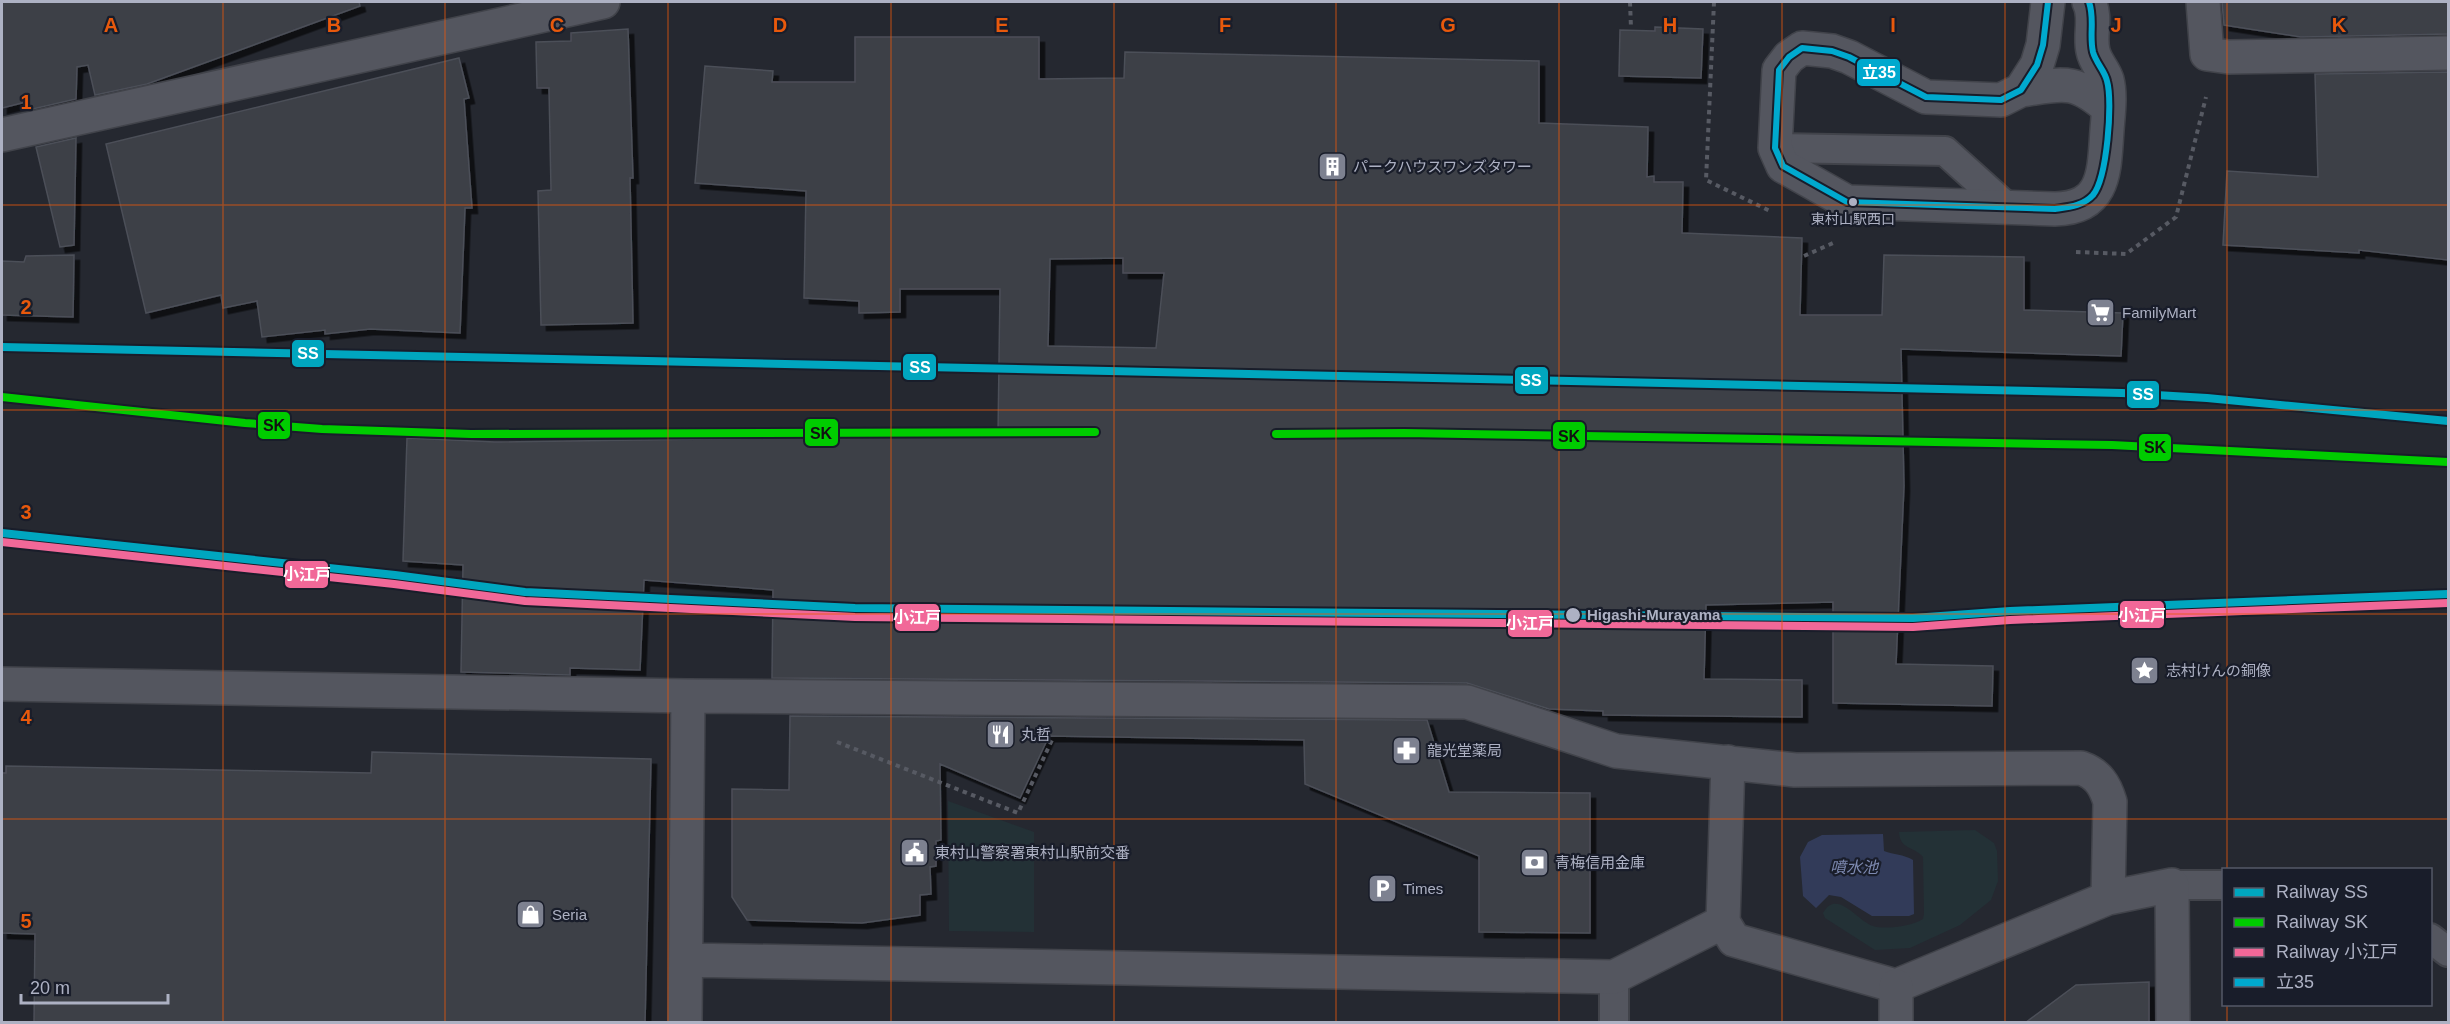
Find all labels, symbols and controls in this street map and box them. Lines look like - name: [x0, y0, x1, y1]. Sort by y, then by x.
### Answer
- text: A: [104, 14, 118, 36]
- text: B: [327, 14, 341, 36]
- text: C: [550, 14, 564, 36]
- text: D: [773, 14, 787, 36]
- text: E: [995, 14, 1009, 36]
- text: F: [1219, 14, 1231, 36]
- text: G: [1440, 14, 1456, 36]
- text: H: [1663, 14, 1677, 36]
- text: I: [1890, 14, 1896, 36]
- text: J: [2110, 14, 2122, 36]
- text: K: [2332, 14, 2347, 36]
- line badge: 立35: [1856, 58, 1901, 87]
- text: 立35: [1862, 64, 1896, 81]
- text: 1: [20, 91, 32, 113]
- building icon: パークハウスワンズタワー: [1316, 151, 1348, 183]
- place label: パークハウスワンズタワー: [1353, 158, 1532, 175]
- marker: 東村山駅西口: [1847, 196, 1859, 208]
- place label: 東村山駅西口: [1811, 211, 1895, 227]
- text: 2: [20, 296, 32, 318]
- supermarket icon: FamilyMart: [2085, 297, 2117, 329]
- place label: FamilyMart: [2122, 304, 2197, 321]
- line badge: SS: [291, 339, 325, 368]
- text: SS: [297, 345, 319, 362]
- line badge: SS: [902, 353, 937, 381]
- text: SS: [909, 359, 931, 376]
- line badge: SS: [1514, 366, 1549, 395]
- text: SS: [1520, 372, 1542, 389]
- line badge: SS: [2126, 380, 2160, 409]
- text: SS: [2132, 386, 2154, 403]
- line badge: SK: [257, 411, 291, 440]
- text: SK: [263, 417, 286, 434]
- line badge: SK: [804, 418, 839, 447]
- line badge: SK: [1552, 421, 1586, 450]
- text: SK: [810, 425, 833, 442]
- text: SK: [1558, 428, 1581, 445]
- line badge: SK: [2138, 433, 2172, 462]
- text: SK: [2144, 439, 2167, 456]
- text: 3: [20, 501, 32, 523]
- line badge: 小江戸: [284, 560, 329, 589]
- text: 小江戸: [283, 566, 331, 583]
- line badge: 小江戸: [2119, 600, 2165, 629]
- line badge: 小江戸: [894, 603, 940, 632]
- marker: Higashi-Murayama: [1564, 606, 1582, 624]
- place label: Higashi-Murayama: [1587, 606, 1721, 623]
- text: 小江戸: [2118, 607, 2166, 624]
- text: 小江戸: [893, 609, 941, 626]
- line badge: 小江戸: [1507, 609, 1553, 638]
- text: 小江戸: [1506, 615, 1554, 632]
- place icon: 志村けんの銅像: [2129, 655, 2161, 687]
- place label: 志村けんの銅像: [2166, 662, 2271, 679]
- text: 4: [20, 706, 32, 728]
- restaurant icon: 丸哲: [984, 719, 1016, 751]
- place label: 丸哲: [1021, 726, 1051, 743]
- pharmacy icon: 龍光堂薬局: [1390, 735, 1422, 767]
- place label: 龍光堂薬局: [1427, 742, 1502, 759]
- public building icon: 東村山警察署東村山駅前交番: [898, 837, 930, 869]
- place label: 東村山警察署東村山駅前交番: [935, 844, 1130, 861]
- bank icon: 青梅信用金庫: [1518, 847, 1550, 879]
- place label: 青梅信用金庫: [1555, 854, 1645, 871]
- water label: 噴水池: [1830, 859, 1880, 876]
- legend: [2222, 868, 2432, 1006]
- parking icon: Times: [1366, 873, 1398, 905]
- place label: Times: [1403, 880, 1443, 897]
- text: Railway SS: [2276, 882, 2368, 902]
- shop icon: Seria: [515, 899, 547, 931]
- place label: Seria: [552, 906, 588, 923]
- text: 5: [20, 910, 32, 932]
- text: Railway SK: [2276, 912, 2368, 932]
- text: Railway 小江戸: [2276, 942, 2398, 962]
- scale bar: [21, 967, 168, 1005]
- text: 立35: [2276, 972, 2314, 992]
- text: 20 m: [30, 978, 70, 998]

